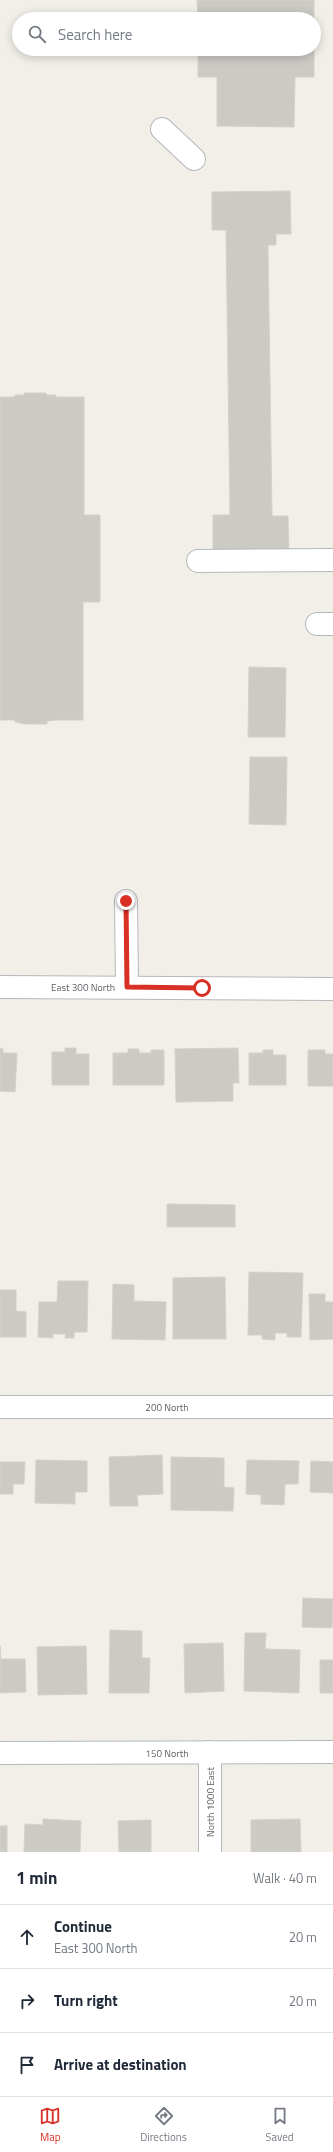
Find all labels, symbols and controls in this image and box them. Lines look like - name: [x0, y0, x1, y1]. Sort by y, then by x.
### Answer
- search box: [12, 12, 321, 56]
- icon: search: [26, 23, 48, 45]
- text: Search here: [58, 23, 132, 46]
- route end: [117, 892, 135, 910]
- route start: [193, 979, 211, 997]
- street label: East 300 North: [51, 980, 115, 995]
- street label: 200 North: [145, 1400, 189, 1415]
- street label: 150 North: [145, 1746, 189, 1761]
- street label: North 1000 East: [203, 1767, 218, 1837]
- text: 1 min: [16, 1865, 57, 1891]
- text: Walk · 40 m: [253, 1868, 317, 1888]
- text: Continue: [54, 1915, 112, 1938]
- icon: ahead: [16, 1926, 38, 1948]
- text: 20 m: [289, 1927, 317, 1947]
- text: East 300 North: [54, 1938, 138, 1958]
- text: Turn right: [54, 1989, 118, 2012]
- icon: right: [16, 1990, 38, 2012]
- text: 20 m: [289, 1991, 317, 2011]
- text: Arrive at destination: [54, 2053, 187, 2076]
- icon: arrive: [16, 2054, 38, 2076]
- tab: Map: [39, 2105, 61, 2145]
- tab: Directions: [140, 2105, 187, 2145]
- tab: Saved: [266, 2105, 294, 2145]

